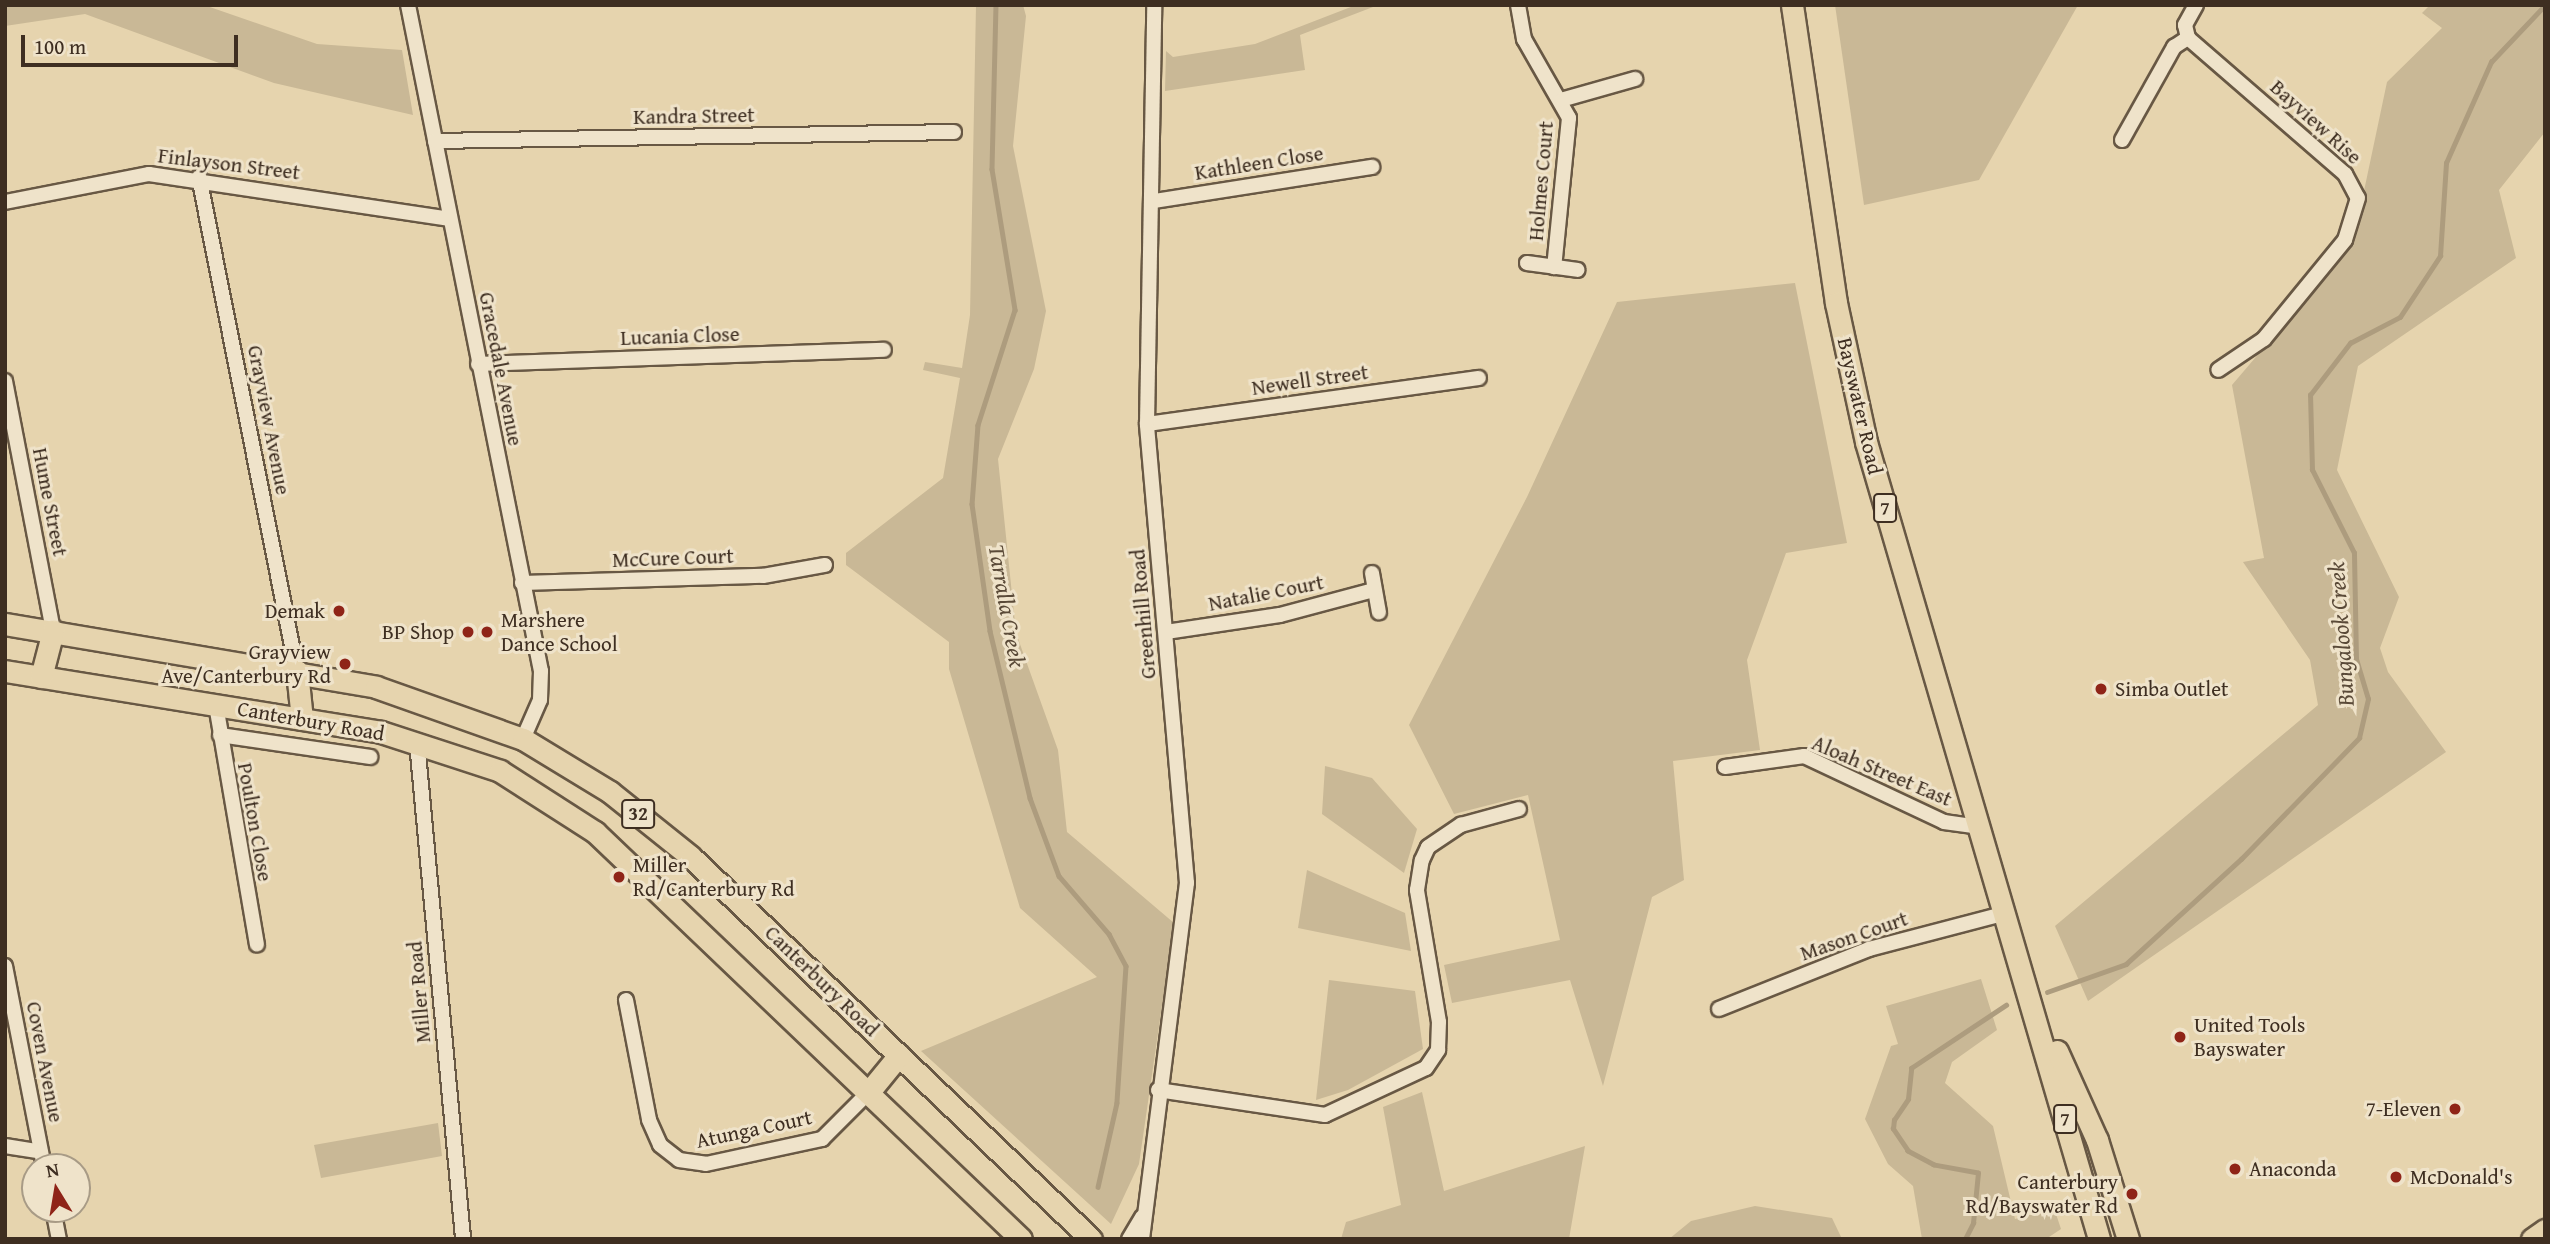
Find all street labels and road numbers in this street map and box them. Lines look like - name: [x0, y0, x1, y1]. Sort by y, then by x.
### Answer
- street label: Bayview Rise: [2265, 74, 2367, 170]
- street label: Kandra Street: [633, 102, 755, 130]
- street label: Holmes Court: [1523, 120, 1559, 242]
- street label: Kathleen Close: [1193, 140, 1325, 186]
- street label: Finlayson Street: [157, 143, 301, 185]
- street label: Gracedale Avenue: [474, 290, 528, 448]
- street label: Lucania Close: [620, 321, 740, 351]
- street label: Bayswater Road: [1832, 335, 1888, 477]
- street label: Grayview Avenue: [242, 343, 296, 497]
- street label: Newell Street: [1250, 359, 1370, 401]
- street label: Hume Street: [27, 446, 73, 558]
- road number: 7: [1873, 492, 1897, 524]
- street label: McCure Court: [612, 543, 734, 573]
- street label: Greenhill Road: [1125, 548, 1161, 680]
- street label: Natalie Court: [1206, 569, 1326, 617]
- street label: Canterbury Road: [235, 696, 387, 746]
- street label: Aloah Street East: [1808, 730, 1956, 812]
- street label: Poulton Close: [232, 761, 278, 883]
- road number: 32: [620, 799, 656, 830]
- street label: Mason Court: [1797, 906, 1911, 966]
- street label: Canterbury Road: [760, 920, 884, 1042]
- street label: Miller Road: [402, 940, 436, 1044]
- street label: Coven Avenue: [21, 999, 69, 1125]
- street label: Atunga Court: [694, 1104, 814, 1154]
- road number: 7: [2053, 1104, 2077, 1134]

